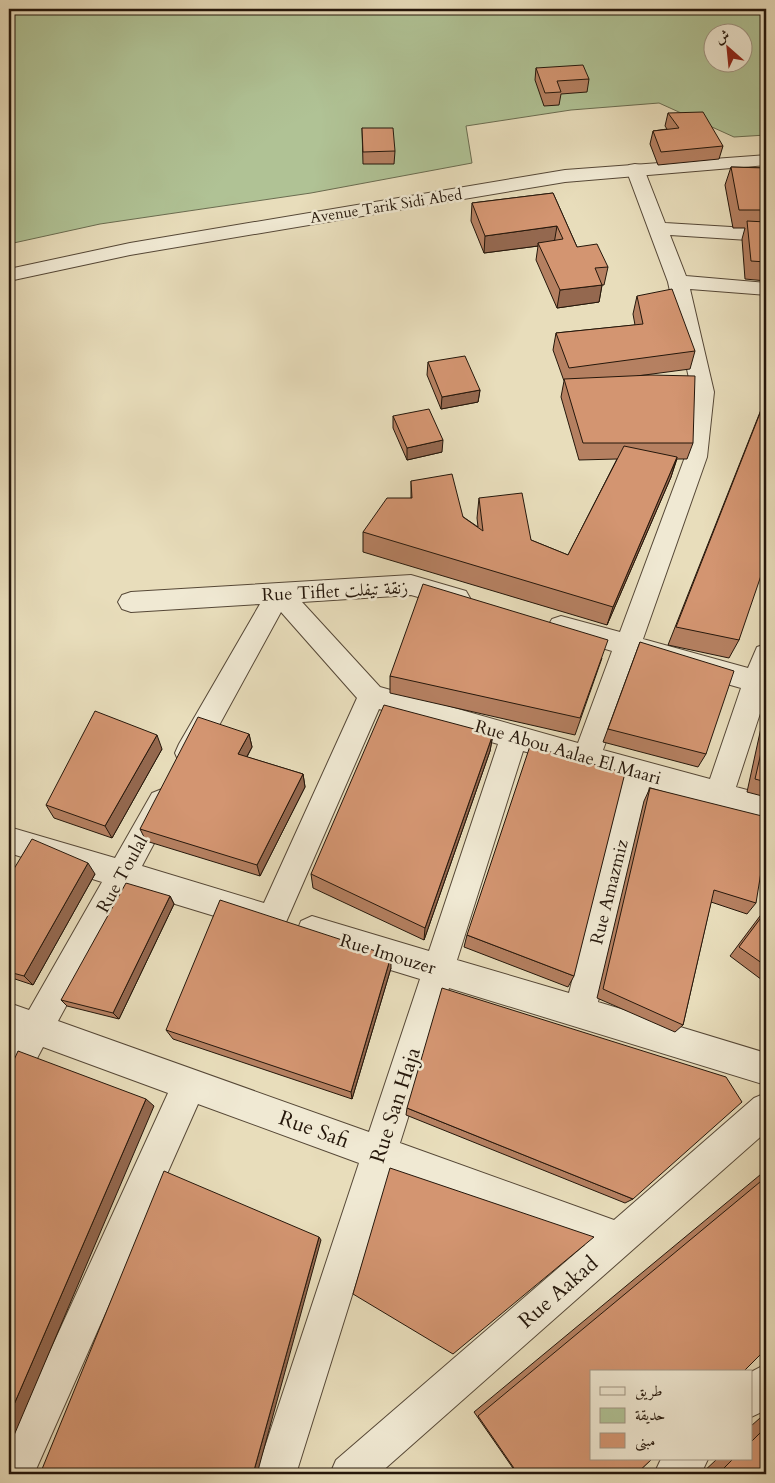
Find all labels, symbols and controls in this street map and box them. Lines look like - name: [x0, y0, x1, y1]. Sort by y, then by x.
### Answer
- north arrow: [702, 22, 752, 72]
- text: ش: [712, 25, 733, 48]
- street label: Avenue Tarik Sidi Abed: [309, 184, 463, 228]
- street label: Rue Tiflet زنقة تيفلت: [261, 575, 409, 608]
- street label: Rue Abou Aalae El Maari: [472, 714, 664, 791]
- street label: Rue Toulal: [91, 831, 154, 918]
- street label: Rue Amazmiz: [584, 837, 635, 947]
- street label: Rue Imouzer: [337, 928, 439, 981]
- street label: Rue San Haja: [363, 1044, 428, 1167]
- street label: Rue Safi: [275, 1103, 353, 1156]
- street label: Rue Aakad: [512, 1250, 604, 1335]
- legend: [590, 1370, 752, 1460]
- text: طريق: [635, 1381, 662, 1401]
- text: حديقة: [635, 1405, 665, 1425]
- text: مبنى: [635, 1431, 655, 1452]

